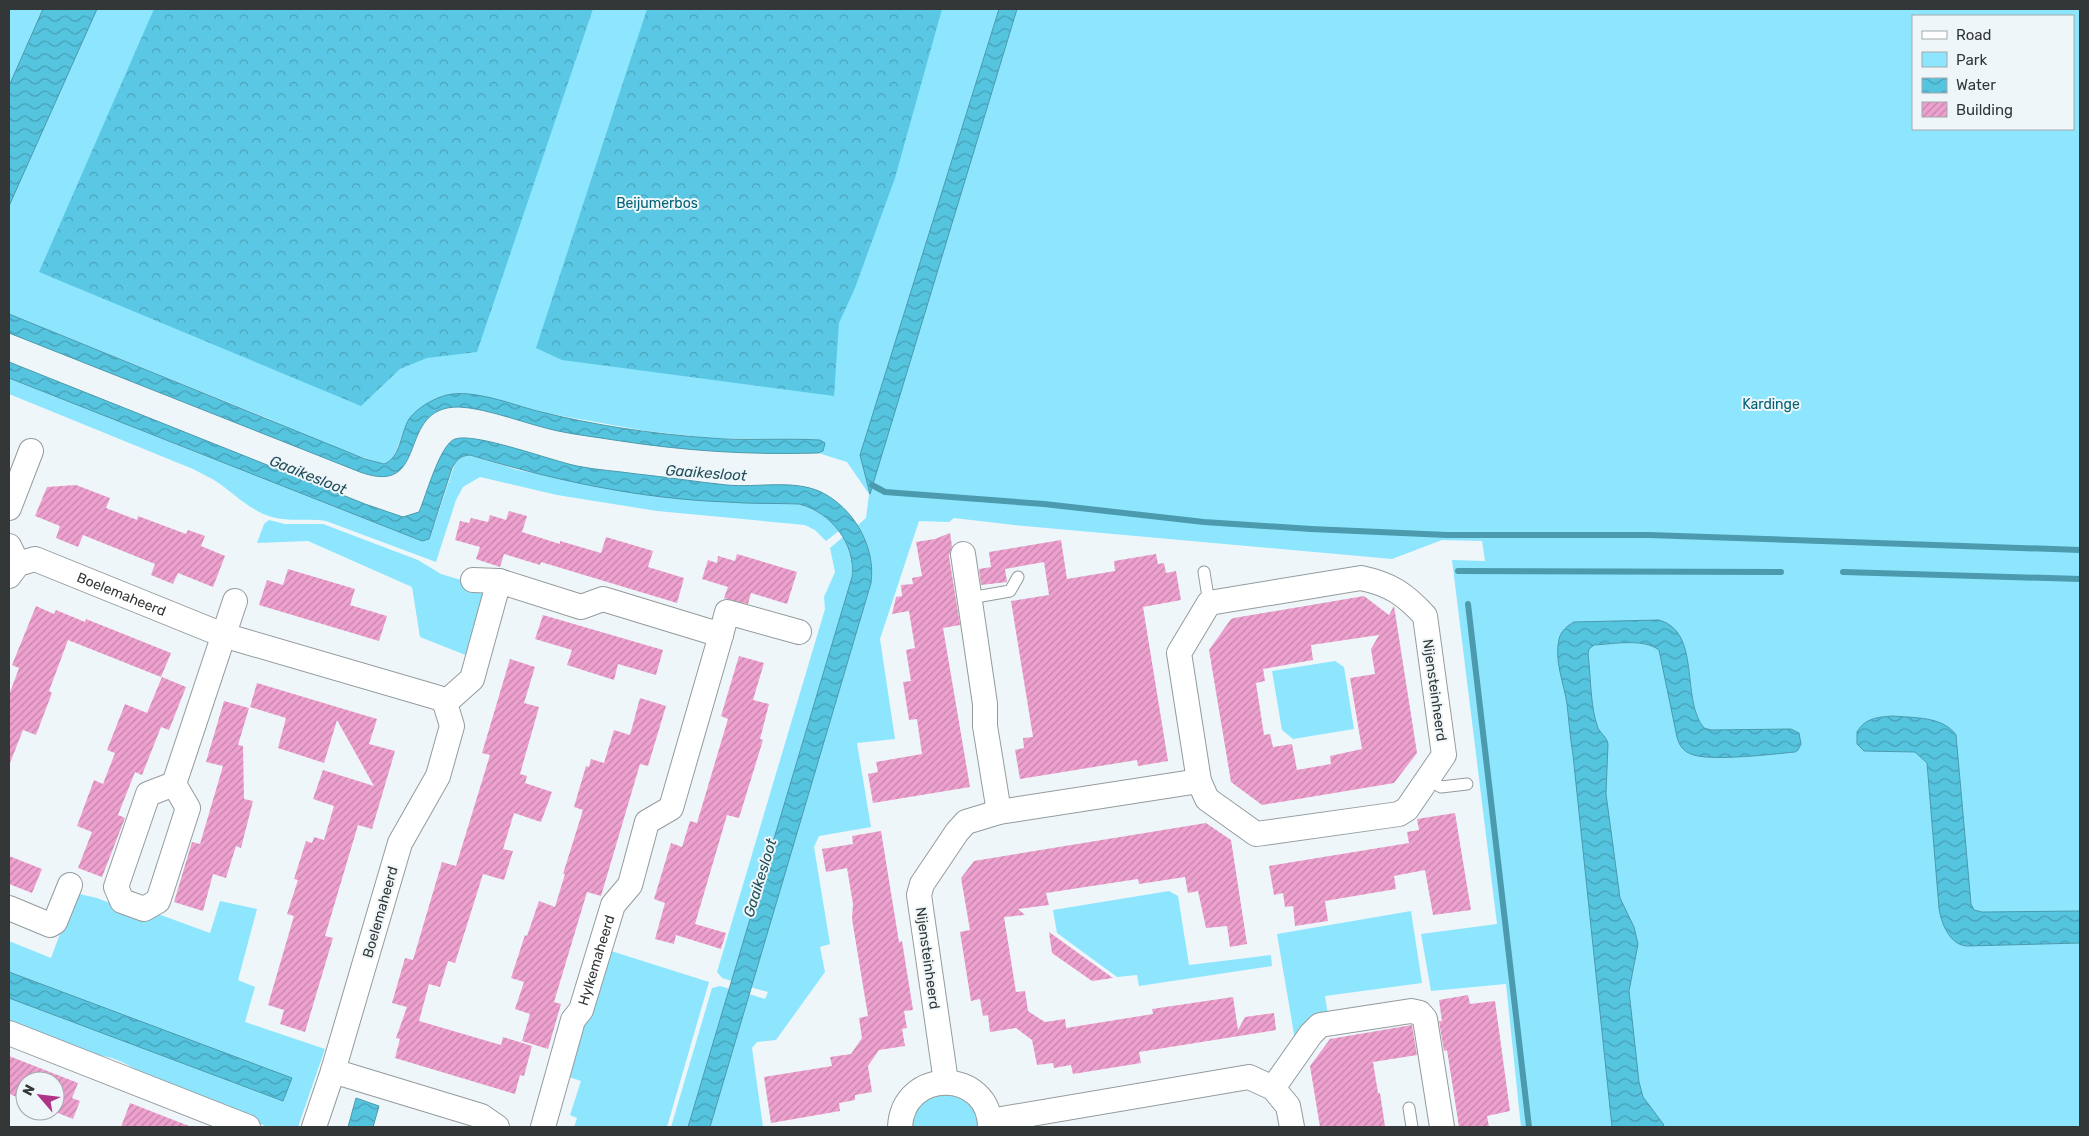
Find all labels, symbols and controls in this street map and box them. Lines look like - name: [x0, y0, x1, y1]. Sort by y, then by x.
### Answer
- legend: [1912, 15, 2074, 130]
- text: Road: [1956, 26, 1992, 44]
- text: Park: [1956, 51, 1987, 69]
- text: Water: [1956, 76, 1996, 94]
- text: Building: [1956, 101, 2013, 119]
- park label: Beijumerbos: [616, 195, 698, 212]
- park label: Kardinge: [1742, 396, 1800, 413]
- water label: Gaaikesloot: [267, 451, 349, 499]
- water label: Gaaikesloot: [665, 461, 747, 485]
- street label: Boelemaheerd: [74, 569, 168, 620]
- street label: Nijensteinheerd: [1419, 638, 1450, 742]
- water label: Gaaikesloot: [739, 836, 781, 920]
- street label: Boelemaheerd: [359, 864, 402, 960]
- street label: Nijensteinheerd: [912, 906, 943, 1010]
- street label: Hylkemaheerd: [575, 913, 618, 1008]
- north arrow: [15, 1071, 65, 1121]
- text: N: [19, 1082, 39, 1099]

